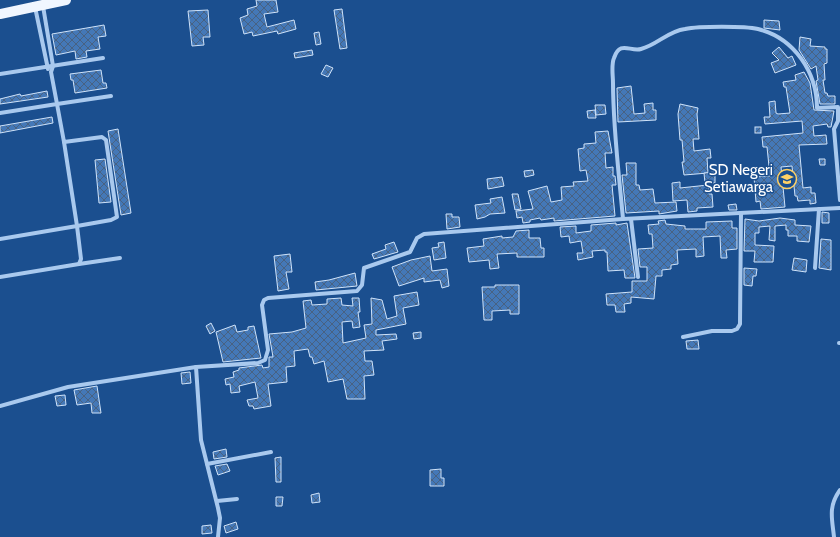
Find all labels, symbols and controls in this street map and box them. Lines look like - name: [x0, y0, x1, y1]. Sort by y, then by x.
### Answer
- place label: SD Negeri Setiawarga: [704, 161, 774, 196]
- school or university icon: SD Negeri Setiawarga: [776, 168, 798, 190]

